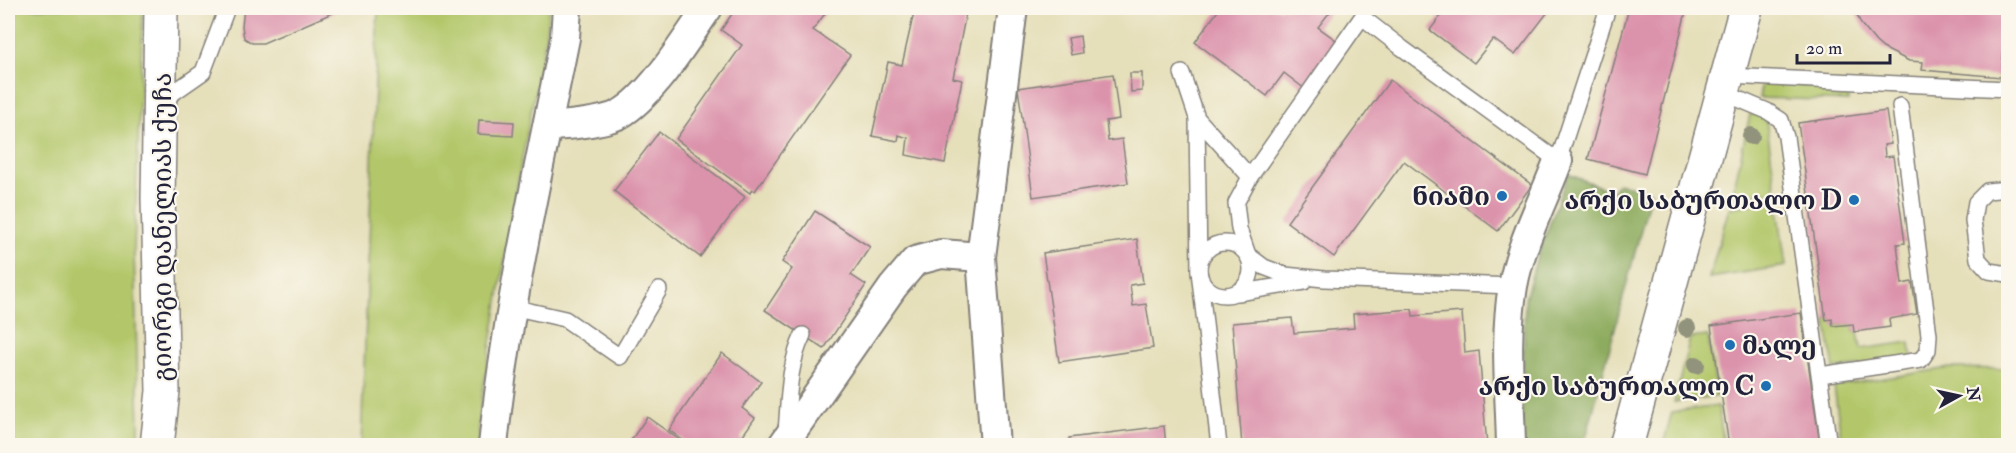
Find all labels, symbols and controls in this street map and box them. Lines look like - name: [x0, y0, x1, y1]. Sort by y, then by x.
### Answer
- scale bar: [1797, 27, 1890, 65]
- text: 20 m: [1806, 37, 1842, 60]
- street label: გიორგი დანელიას ქუჩა: [147, 73, 179, 381]
- place label: ნიამი: [1412, 181, 1490, 213]
- place label: არქი საბურთალო D: [1564, 185, 1842, 217]
- marker: ნიამი: [1495, 189, 1509, 203]
- marker: არქი საბურთალო D: [1847, 193, 1861, 207]
- place label: მალე: [1742, 330, 1817, 362]
- marker: მალე: [1723, 338, 1737, 352]
- north arrow: [1929, 366, 1989, 426]
- place label: არქი საბურთალო C: [1479, 371, 1754, 403]
- marker: არქი საბურთალო C: [1759, 379, 1773, 393]
- text: N: [1962, 385, 1984, 403]

